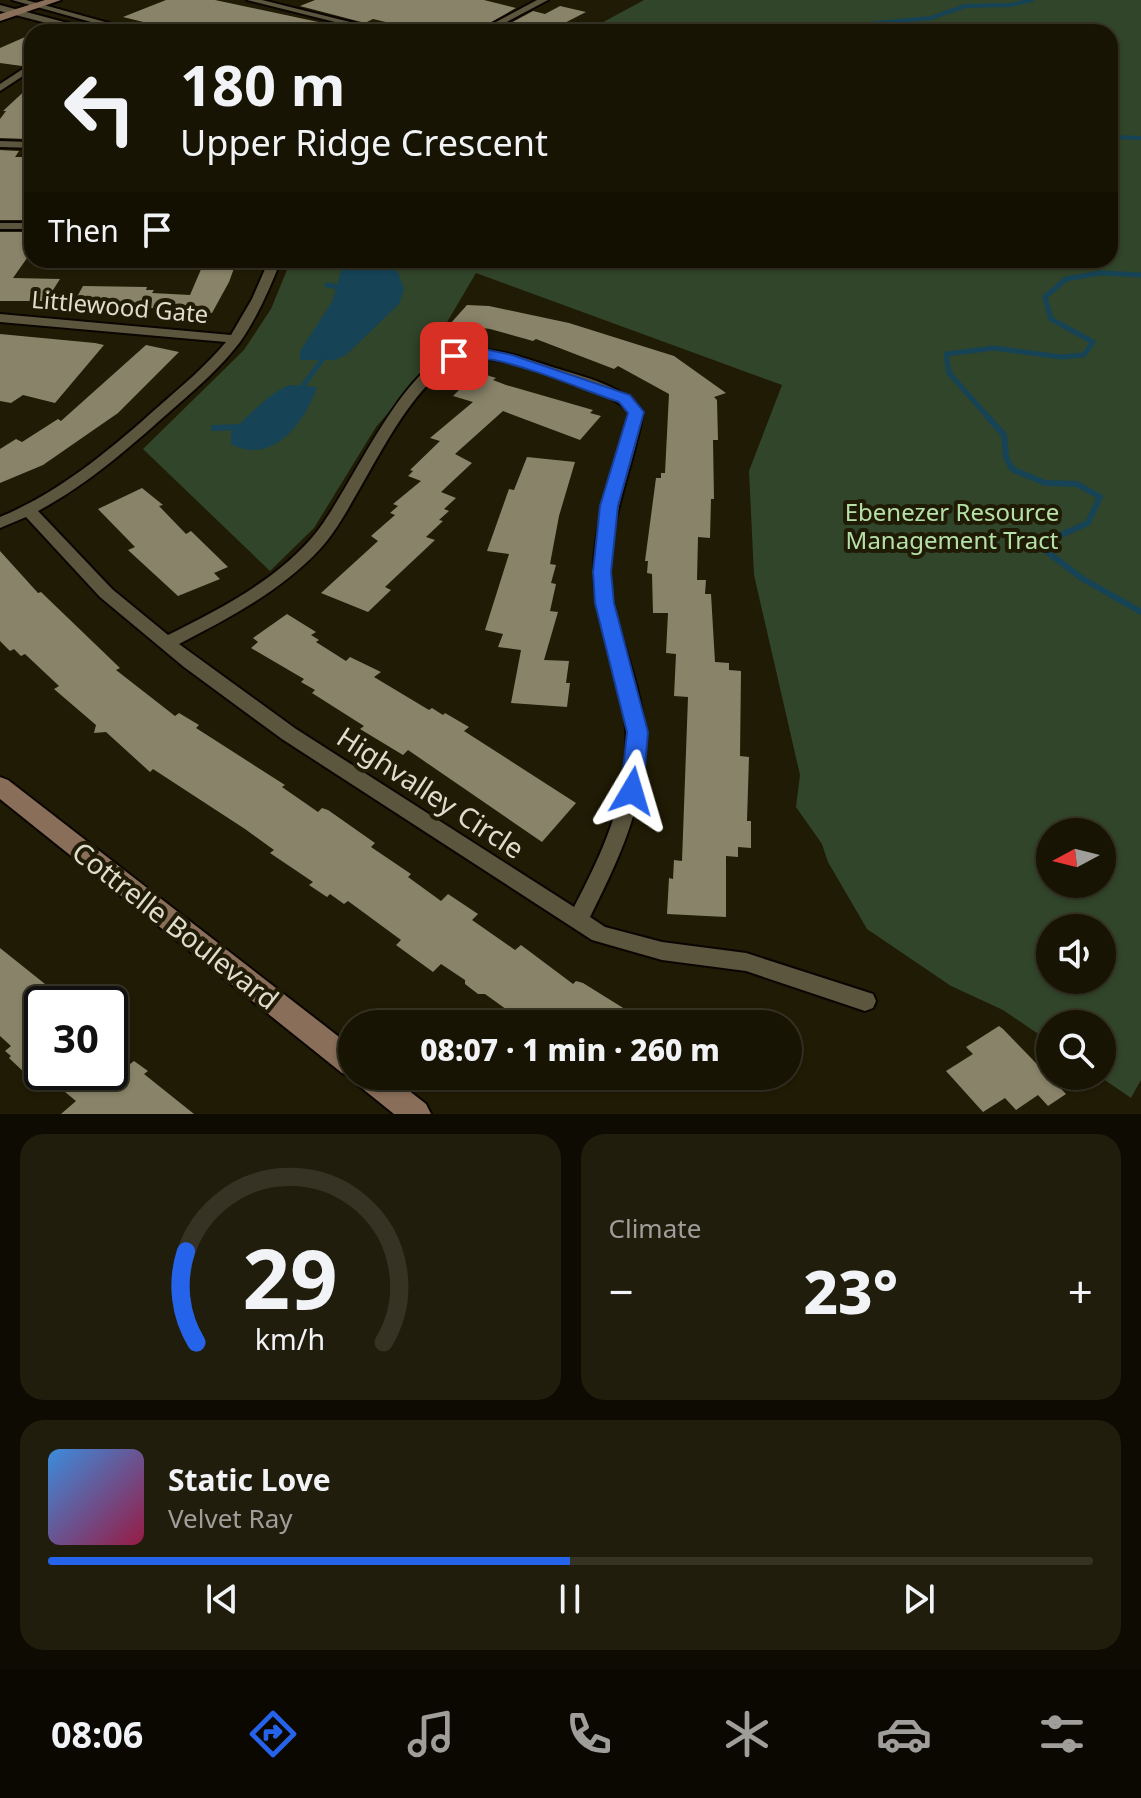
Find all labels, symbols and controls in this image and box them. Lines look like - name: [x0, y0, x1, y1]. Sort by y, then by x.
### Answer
- text: 180 m: [180, 46, 345, 122]
- icon: left: [48, 56, 152, 160]
- text: Upper Ridge Crescent: [180, 118, 548, 167]
- icon: arrive: [135, 208, 179, 252]
- text: Then: [48, 210, 119, 251]
- street label: Littlewood Gate: [30, 282, 210, 330]
- pin: [420, 322, 488, 390]
- icon: arrive: [432, 334, 476, 378]
- park label: Ebenezer Resource Management Tract: [845, 495, 1059, 556]
- street label: Highvalley Circle: [330, 717, 532, 867]
- position arrow: [590, 749, 674, 833]
- north arrow: [1036, 818, 1116, 898]
- map controls: [1036, 818, 1116, 1090]
- street label: Cottrelle Boulevard: [65, 832, 287, 1018]
- button: sound: [1036, 914, 1116, 994]
- speed limit sign: 30: [24, 986, 128, 1090]
- button: search: [1036, 1010, 1116, 1090]
- text: 08:07 · 1 min · 260 m: [420, 1029, 720, 1070]
- text: Climate: [609, 1210, 701, 1246]
- text: 29: [243, 1220, 338, 1333]
- text: 23°: [803, 1250, 898, 1332]
- text: −: [609, 1261, 634, 1321]
- text: +: [1068, 1261, 1093, 1321]
- text: km/h: [255, 1319, 325, 1358]
- text: Static Love: [168, 1459, 331, 1500]
- text: Velvet Ray: [168, 1500, 293, 1536]
- icon: previous: [200, 1577, 244, 1621]
- icon: pause: [548, 1577, 592, 1621]
- icon: next: [897, 1577, 941, 1621]
- icon: directions: [245, 1706, 301, 1762]
- icon: music: [403, 1706, 459, 1762]
- icon: phone: [561, 1706, 617, 1762]
- icon: climate: [719, 1706, 775, 1762]
- icon: car: [876, 1706, 932, 1762]
- icon: filters: [1034, 1706, 1090, 1762]
- text: 08:06: [51, 1710, 143, 1759]

